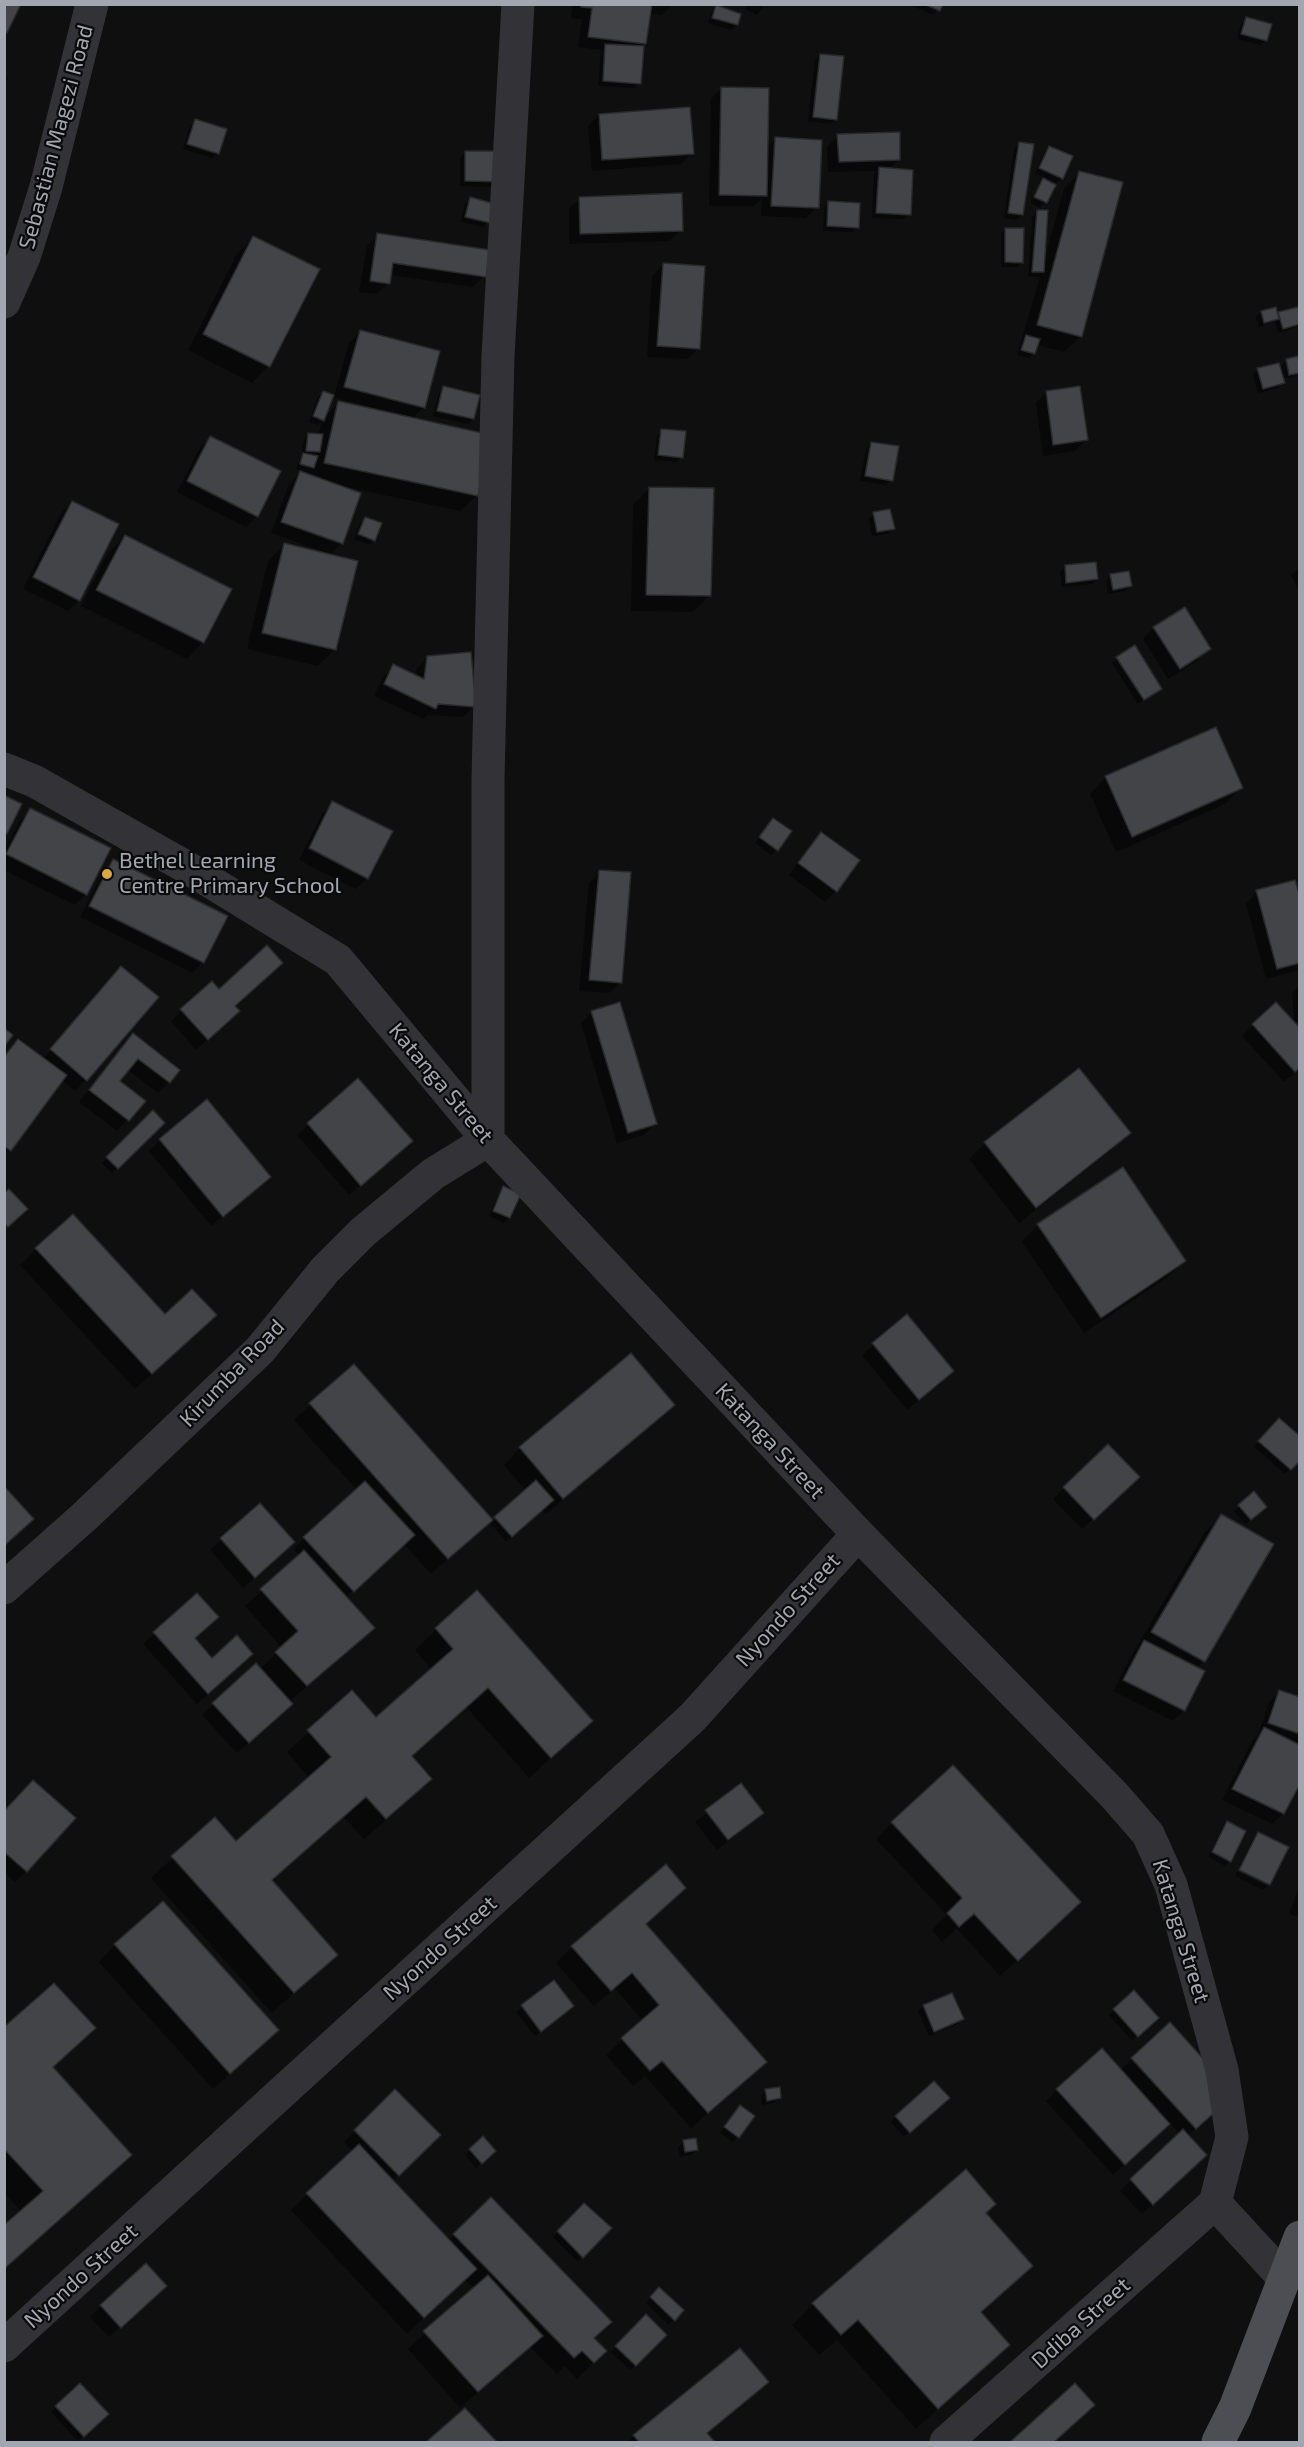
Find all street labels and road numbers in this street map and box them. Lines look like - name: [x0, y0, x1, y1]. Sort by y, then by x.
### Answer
- street label: Sebastian Magezi Road: [13, 22, 99, 252]
- street label: Katanga Street: [383, 1018, 499, 1148]
- street label: Kirumba Road: [174, 1314, 290, 1432]
- street label: Katanga Street: [710, 1378, 830, 1504]
- street label: Nyondo Street: [730, 1548, 846, 1672]
- street label: Katanga Street: [1147, 1856, 1215, 2006]
- street label: Nyondo Street: [378, 1890, 502, 2006]
- street label: Nyondo Street: [19, 2218, 143, 2334]
- street label: Ddiba Street: [1026, 2272, 1136, 2374]

